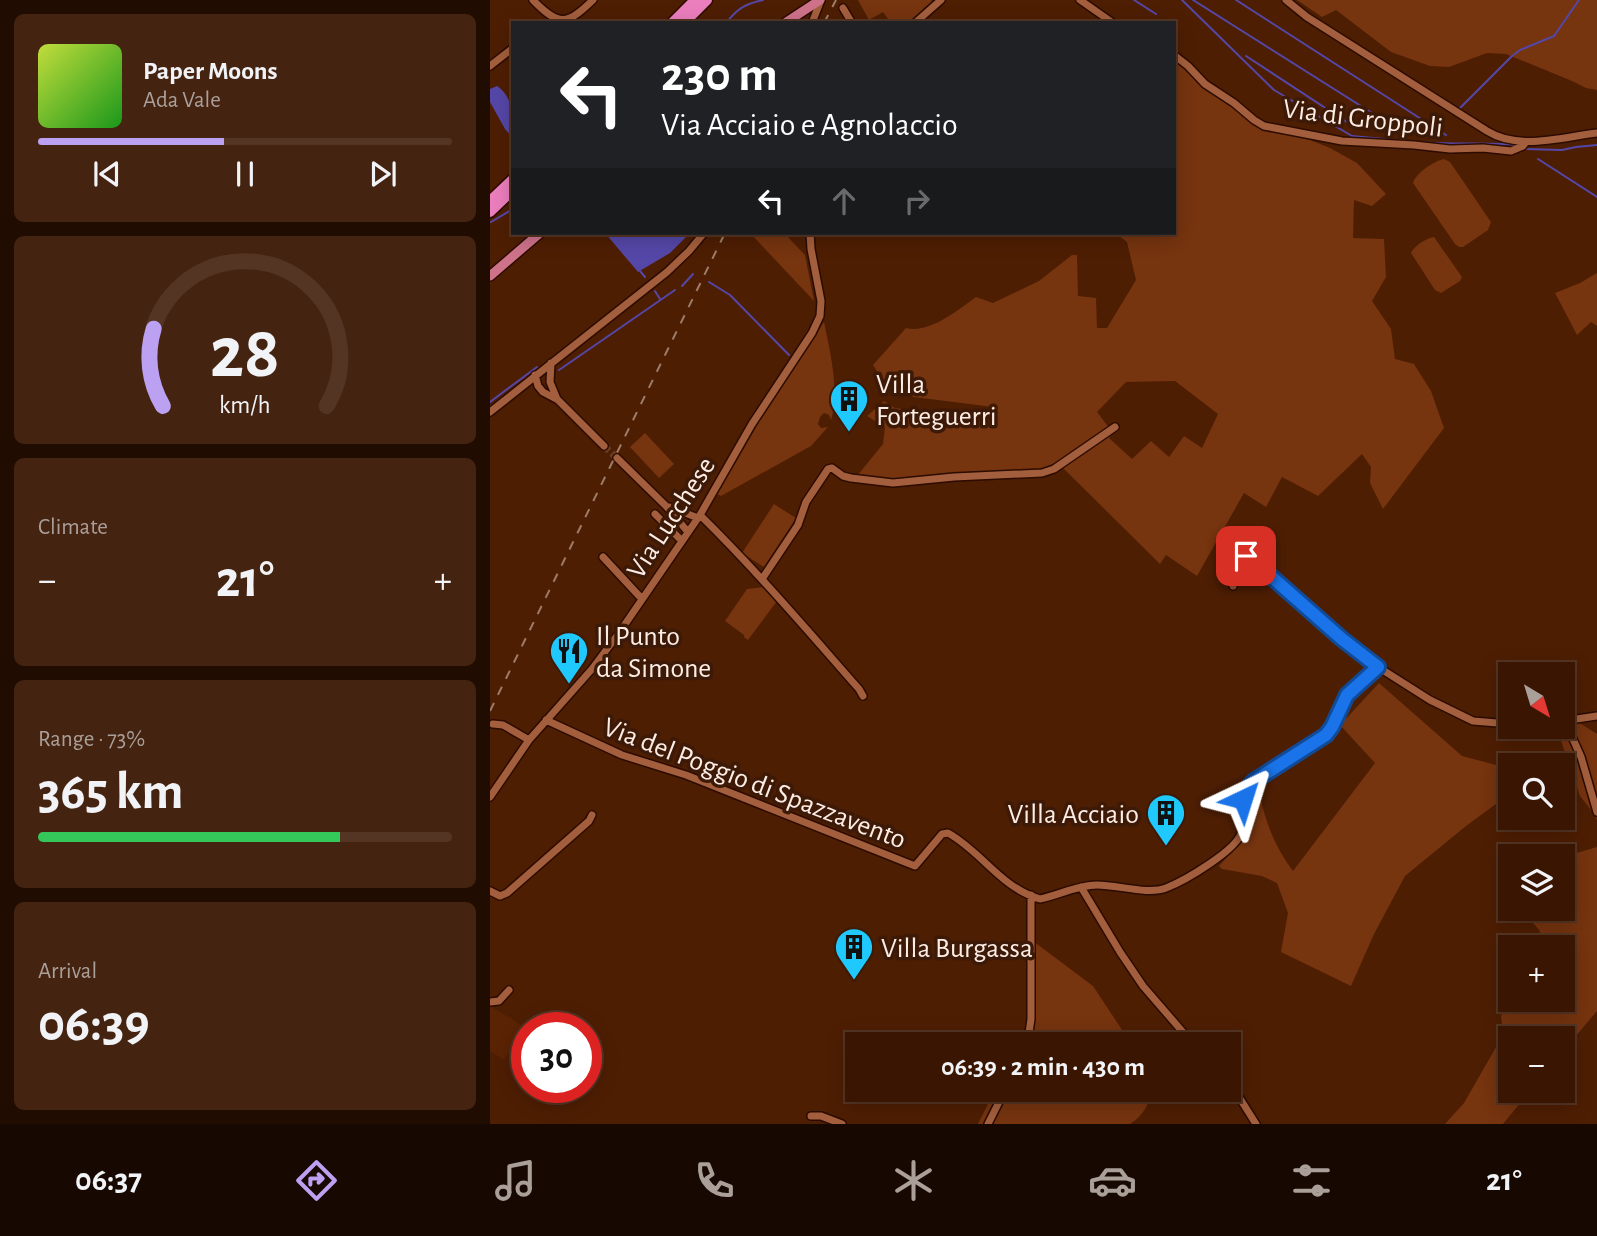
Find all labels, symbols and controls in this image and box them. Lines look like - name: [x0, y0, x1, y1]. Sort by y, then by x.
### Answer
- icon: left: [546, 49, 637, 140]
- text: 230 m: [661, 51, 778, 100]
- text: Paper Moons: [143, 58, 278, 84]
- text: Ada Vale: [143, 89, 221, 112]
- street label: Via di Groppoli: [1281, 95, 1444, 143]
- text: Via Acciaio e Agnolaccio: [661, 109, 958, 141]
- icon: previous: [88, 155, 126, 193]
- icon: pause: [226, 155, 264, 193]
- icon: next: [364, 155, 402, 193]
- icon: left: [752, 182, 790, 220]
- icon: ahead: [825, 182, 863, 220]
- icon: right: [898, 182, 936, 220]
- text: 28: [210, 318, 280, 391]
- place label: Villa Forteguerri: [876, 371, 997, 431]
- building icon: Villa Forteguerri: [828, 378, 870, 433]
- text: km/h: [219, 393, 271, 418]
- street label: Via Lucchese: [622, 452, 721, 584]
- text: Climate: [38, 516, 108, 539]
- pin: [1216, 526, 1276, 586]
- icon: arrive: [1227, 537, 1265, 575]
- text: 21°: [216, 554, 274, 606]
- text: −: [38, 562, 56, 600]
- text: +: [434, 562, 452, 600]
- place label: Il Punto da Simone: [596, 623, 711, 683]
- restaurant icon: Il Punto da Simone: [548, 630, 590, 685]
- north arrow: [1498, 662, 1575, 738]
- map controls: [1498, 662, 1575, 1103]
- street label: Via del Poggio di Spazzavento: [599, 713, 909, 855]
- text: Range · 73%: [38, 728, 145, 751]
- button: search: [1498, 753, 1575, 830]
- position arrow: [1206, 762, 1280, 836]
- text: 365 km: [38, 766, 184, 818]
- building icon: Villa Acciaio: [1145, 792, 1187, 847]
- place label: Villa Acciaio: [1008, 801, 1139, 829]
- button: layers: [1498, 844, 1575, 921]
- building icon: Villa Burgassa: [833, 926, 875, 981]
- place label: Villa Burgassa: [881, 935, 1033, 963]
- button: +: [1498, 935, 1575, 1012]
- text: Arrival: [38, 960, 97, 983]
- text: 06:39: [38, 998, 150, 1050]
- speed limit sign: 30: [511, 1012, 602, 1103]
- button: −: [1498, 1026, 1575, 1103]
- text: 06:39 · 2 min · 430 m: [941, 1054, 1145, 1080]
- icon: directions: [292, 1156, 341, 1205]
- icon: music: [491, 1156, 540, 1205]
- icon: phone: [690, 1156, 739, 1205]
- icon: climate: [889, 1156, 938, 1205]
- icon: car: [1088, 1156, 1137, 1205]
- icon: filters: [1287, 1156, 1336, 1205]
- text: 06:37: [75, 1164, 142, 1196]
- text: 21°: [1486, 1164, 1522, 1196]

